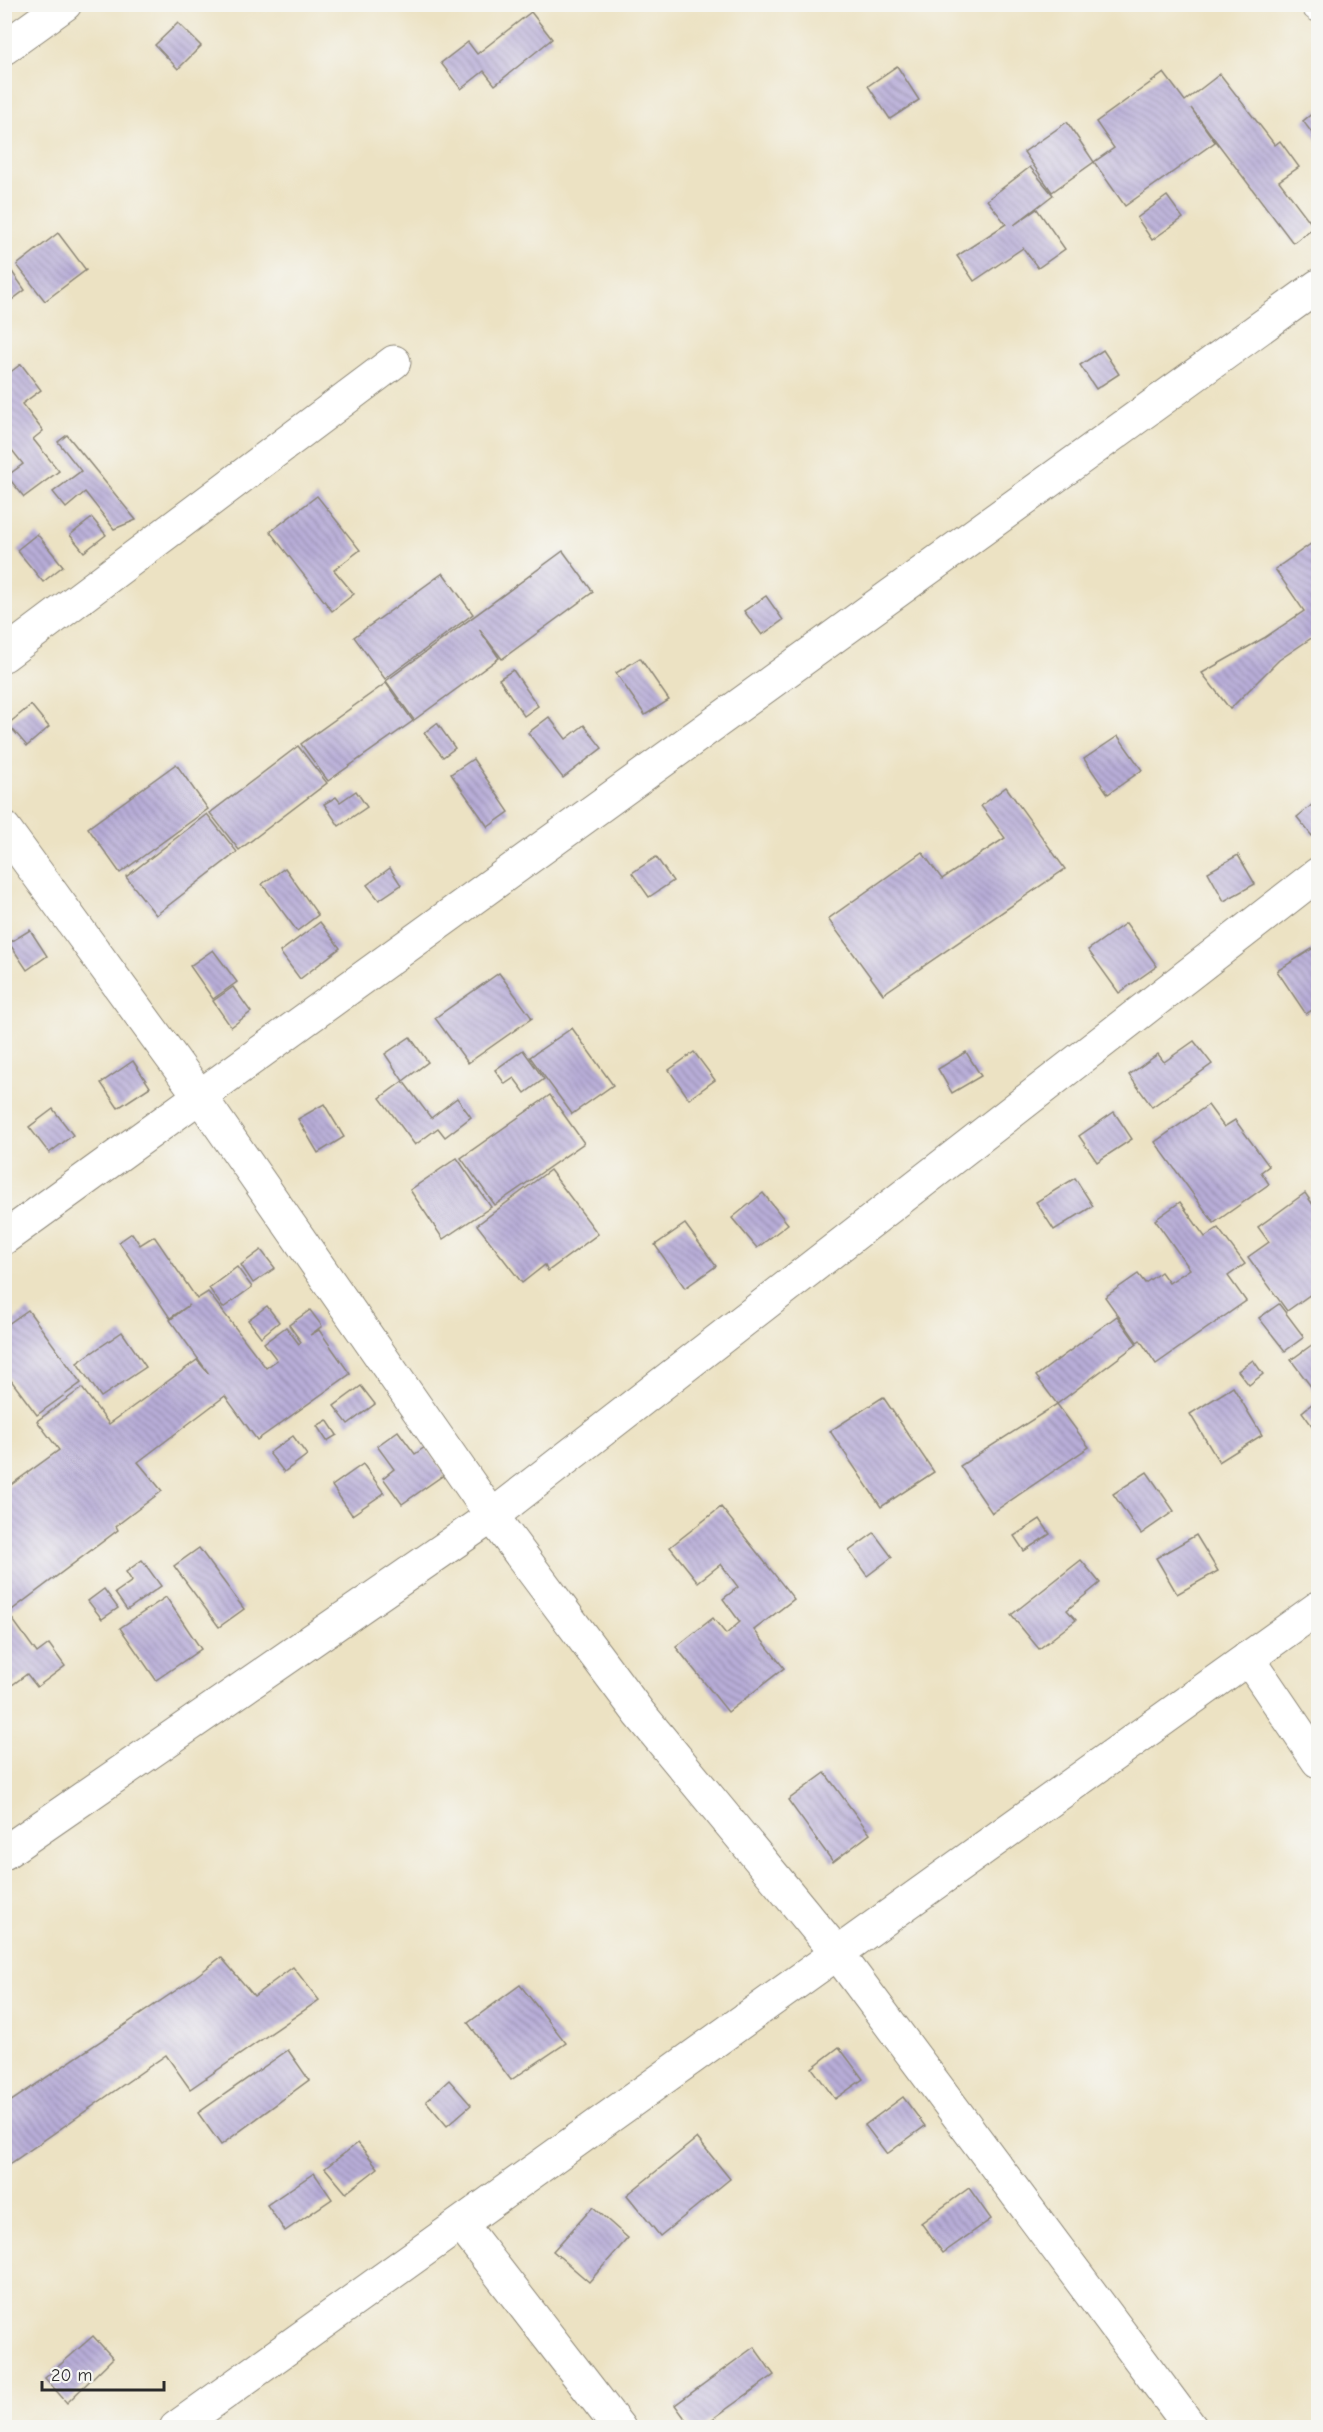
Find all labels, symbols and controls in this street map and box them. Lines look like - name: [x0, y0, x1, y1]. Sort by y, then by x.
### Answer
- scale bar: [42, 2354, 164, 2392]
- text: 20 m: [51, 2365, 92, 2386]

